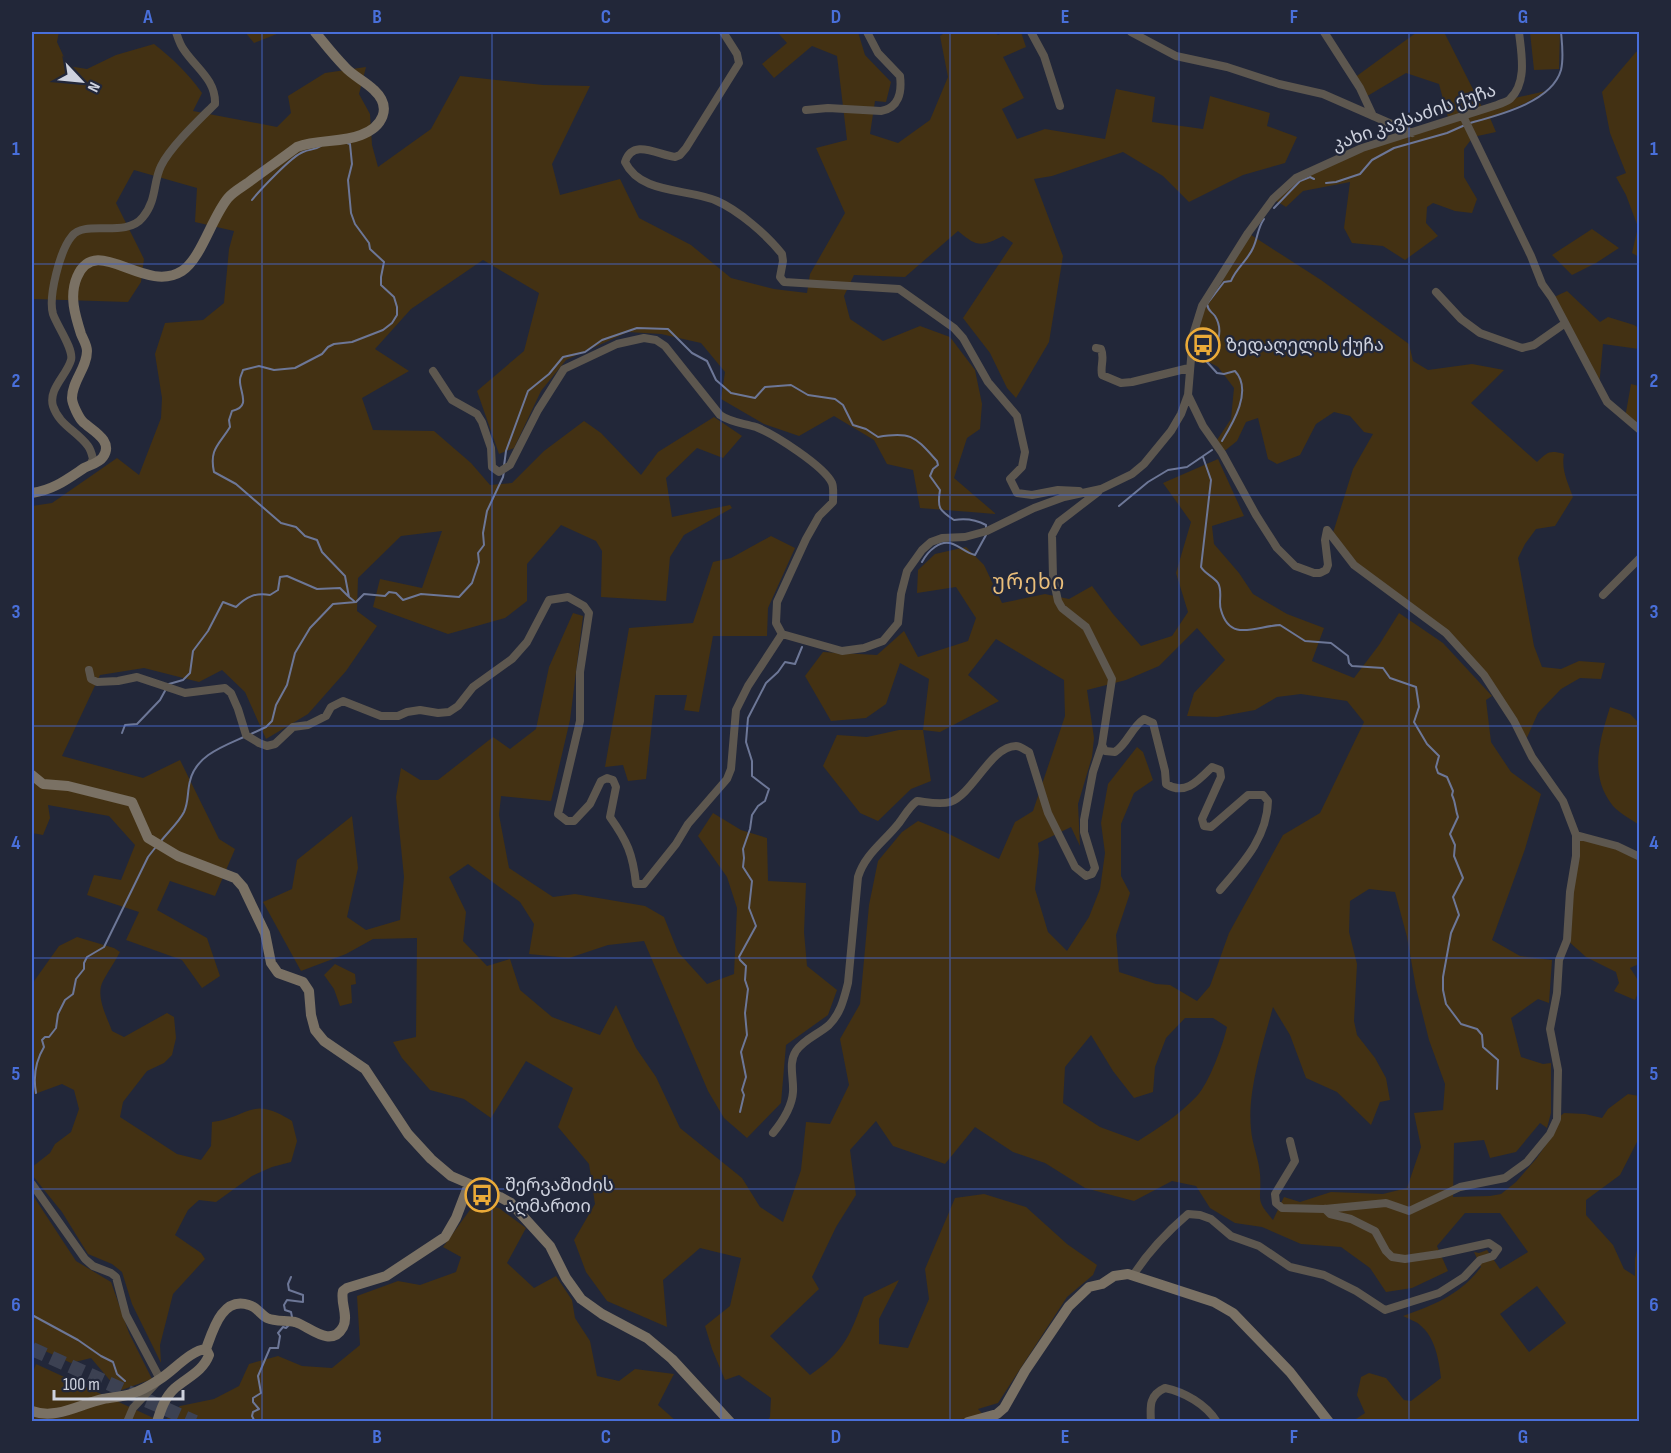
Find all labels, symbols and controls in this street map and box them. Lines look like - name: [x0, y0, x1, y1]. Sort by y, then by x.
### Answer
- text: A: [142, 5, 153, 29]
- text: B: [372, 5, 382, 29]
- text: C: [601, 5, 611, 29]
- text: D: [831, 5, 841, 29]
- text: E: [1061, 5, 1069, 29]
- text: F: [1290, 5, 1298, 29]
- text: G: [1518, 5, 1528, 29]
- north arrow: [51, 51, 111, 111]
- text: N: [83, 79, 104, 95]
- street label: კახი კავსაძის ქუჩა: [1330, 80, 1499, 155]
- text: 1: [12, 137, 20, 161]
- text: 1: [1650, 137, 1658, 161]
- bus stop icon: ზედაღელის ქუჩა: [1185, 327, 1221, 363]
- place label: ზედაღელის ქუჩა: [1226, 335, 1384, 356]
- text: 2: [12, 369, 20, 393]
- text: 2: [1650, 369, 1658, 393]
- district label: ურეხი: [992, 570, 1066, 595]
- text: 3: [12, 600, 21, 624]
- text: 3: [1650, 600, 1659, 624]
- text: 4: [11, 831, 21, 855]
- text: 4: [1649, 831, 1659, 855]
- text: 5: [12, 1062, 21, 1086]
- text: 5: [1650, 1062, 1659, 1086]
- place label: შერვაშიძის აღმართი: [505, 1175, 614, 1217]
- bus stop icon: შერვაშიძის აღმართი: [464, 1177, 500, 1213]
- text: 6: [11, 1293, 21, 1317]
- text: 6: [1649, 1293, 1659, 1317]
- scale bar: [54, 1363, 183, 1401]
- text: 100 m: [63, 1374, 100, 1395]
- text: A: [142, 1425, 153, 1449]
- text: B: [372, 1425, 382, 1449]
- text: C: [601, 1425, 611, 1449]
- text: D: [831, 1425, 841, 1449]
- text: E: [1061, 1425, 1069, 1449]
- text: F: [1290, 1425, 1298, 1449]
- text: G: [1518, 1425, 1528, 1449]

